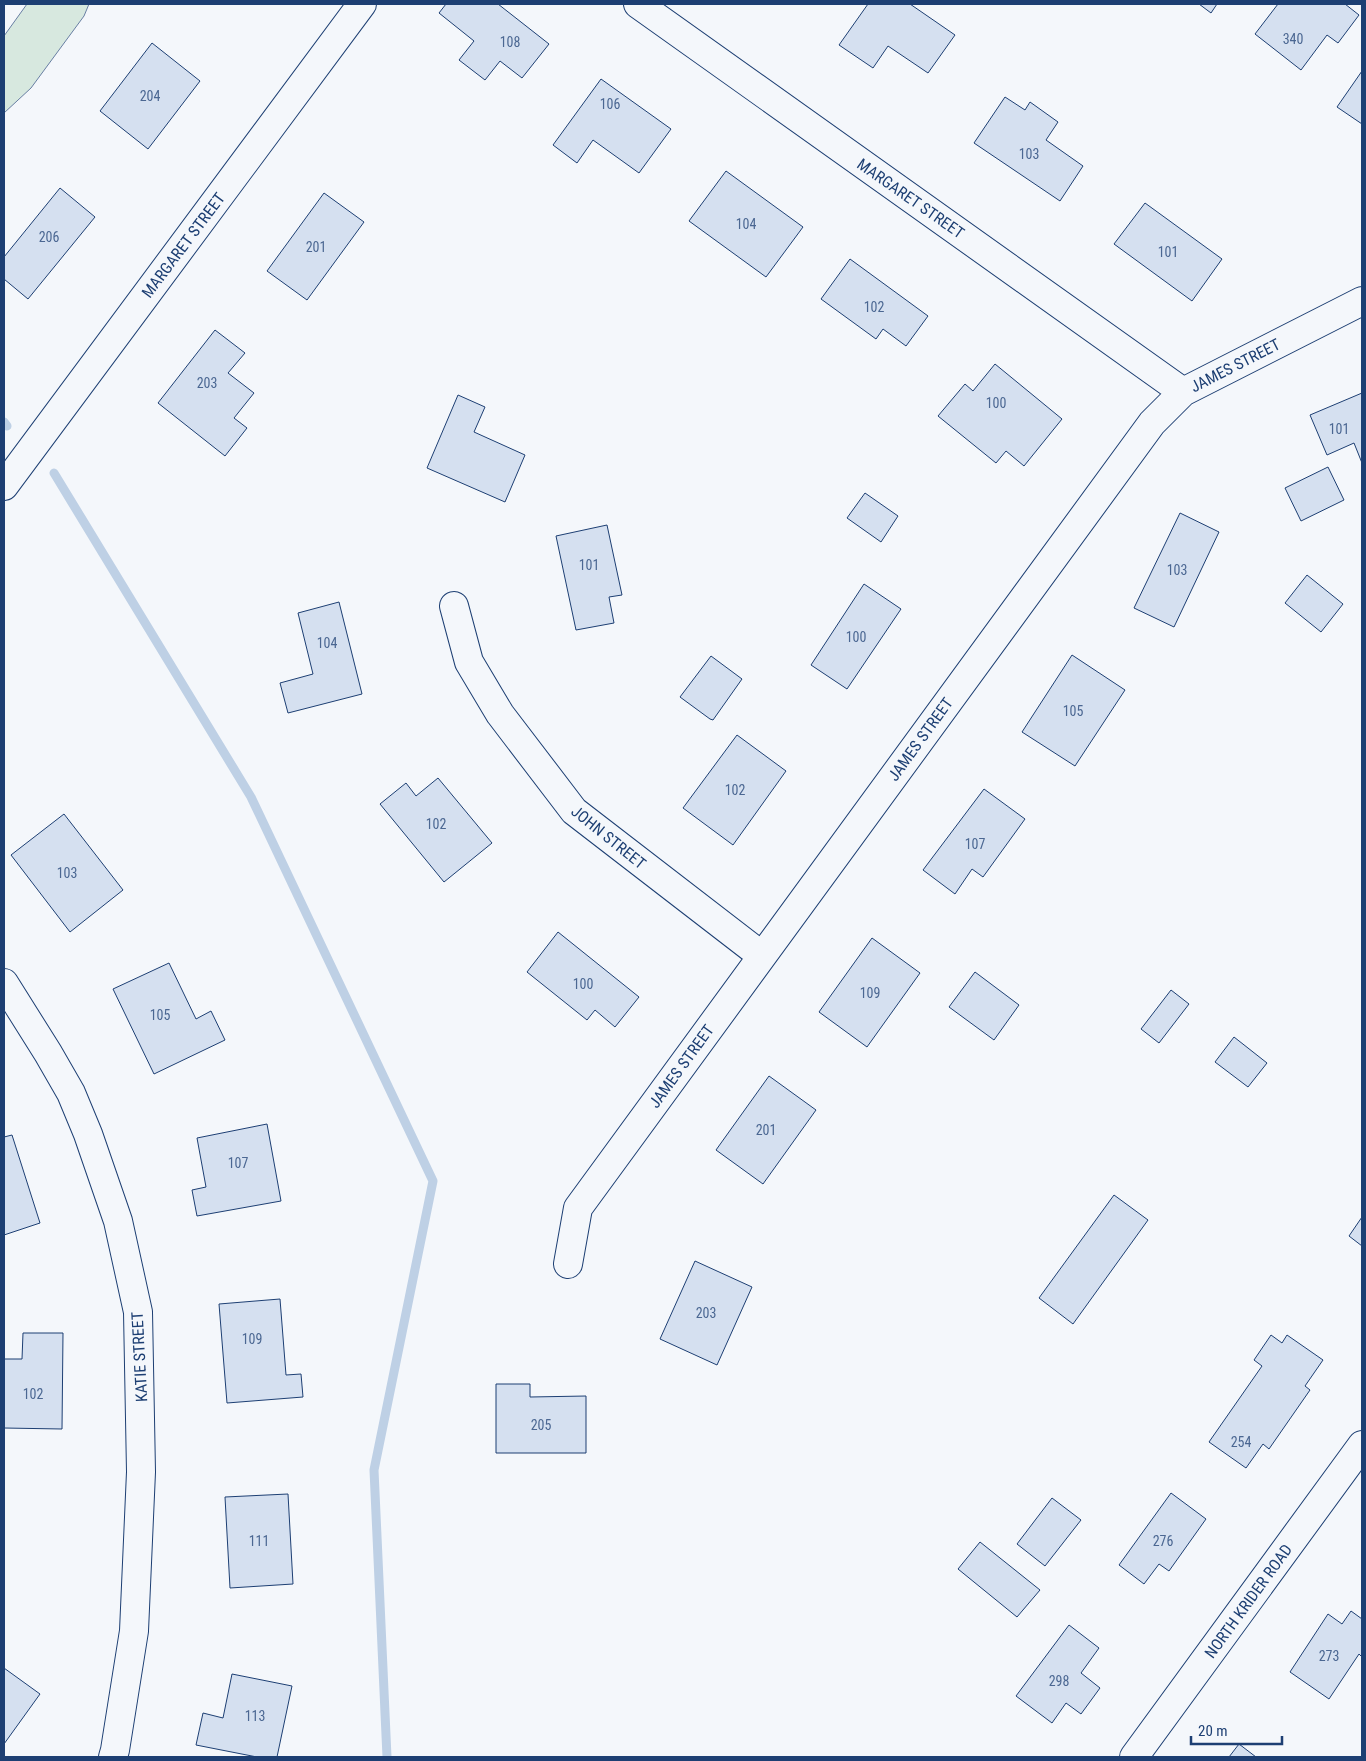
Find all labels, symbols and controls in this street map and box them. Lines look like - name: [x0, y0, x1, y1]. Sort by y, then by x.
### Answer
- house number: 340: [1283, 31, 1303, 47]
- house number: 108: [500, 34, 520, 50]
- house number: 204: [140, 88, 160, 104]
- house number: 106: [600, 96, 620, 112]
- house number: 103: [1019, 146, 1039, 162]
- street label: MARGARET STREET: [853, 154, 968, 242]
- street label: MARGARET STREET: [138, 189, 229, 302]
- house number: 104: [736, 216, 756, 232]
- house number: 206: [39, 229, 59, 245]
- house number: 201: [306, 239, 326, 255]
- house number: 101: [1158, 244, 1178, 260]
- house number: 102: [864, 299, 884, 315]
- street label: JAMES STREET: [1187, 335, 1283, 396]
- house number: 203: [197, 375, 217, 391]
- house number: 100: [986, 395, 1006, 411]
- house number: 101: [1329, 421, 1349, 437]
- house number: 101: [579, 557, 599, 573]
- house number: 103: [1167, 562, 1187, 578]
- house number: 100: [846, 629, 866, 645]
- house number: 104: [317, 635, 337, 651]
- street label: JAMES STREET: [884, 694, 957, 785]
- house number: 105: [1063, 703, 1083, 719]
- house number: 102: [725, 782, 745, 798]
- street label: JOHN STREET: [568, 802, 650, 873]
- house number: 102: [426, 816, 446, 832]
- house number: 107: [965, 836, 985, 852]
- house number: 103: [57, 865, 77, 881]
- house number: 100: [573, 976, 593, 992]
- house number: 109: [860, 985, 880, 1001]
- house number: 105: [150, 1007, 170, 1023]
- street label: JAMES STREET: [645, 1021, 718, 1112]
- house number: 201: [756, 1122, 776, 1138]
- house number: 107: [228, 1155, 248, 1171]
- house number: 203: [696, 1305, 716, 1321]
- street label: KATIE STREET: [128, 1311, 151, 1403]
- house number: 109: [242, 1331, 262, 1347]
- house number: 102: [23, 1386, 43, 1402]
- house number: 205: [531, 1417, 551, 1433]
- house number: 254: [1231, 1434, 1251, 1450]
- house number: 111: [249, 1533, 269, 1549]
- house number: 276: [1153, 1533, 1173, 1549]
- street label: NORTH KRIDER ROAD: [1201, 1541, 1296, 1662]
- house number: 273: [1319, 1648, 1339, 1664]
- house number: 298: [1049, 1673, 1069, 1689]
- house number: 113: [245, 1708, 265, 1724]
- scale bar: [1191, 1714, 1282, 1746]
- text: 20 m: [1198, 1722, 1228, 1740]

